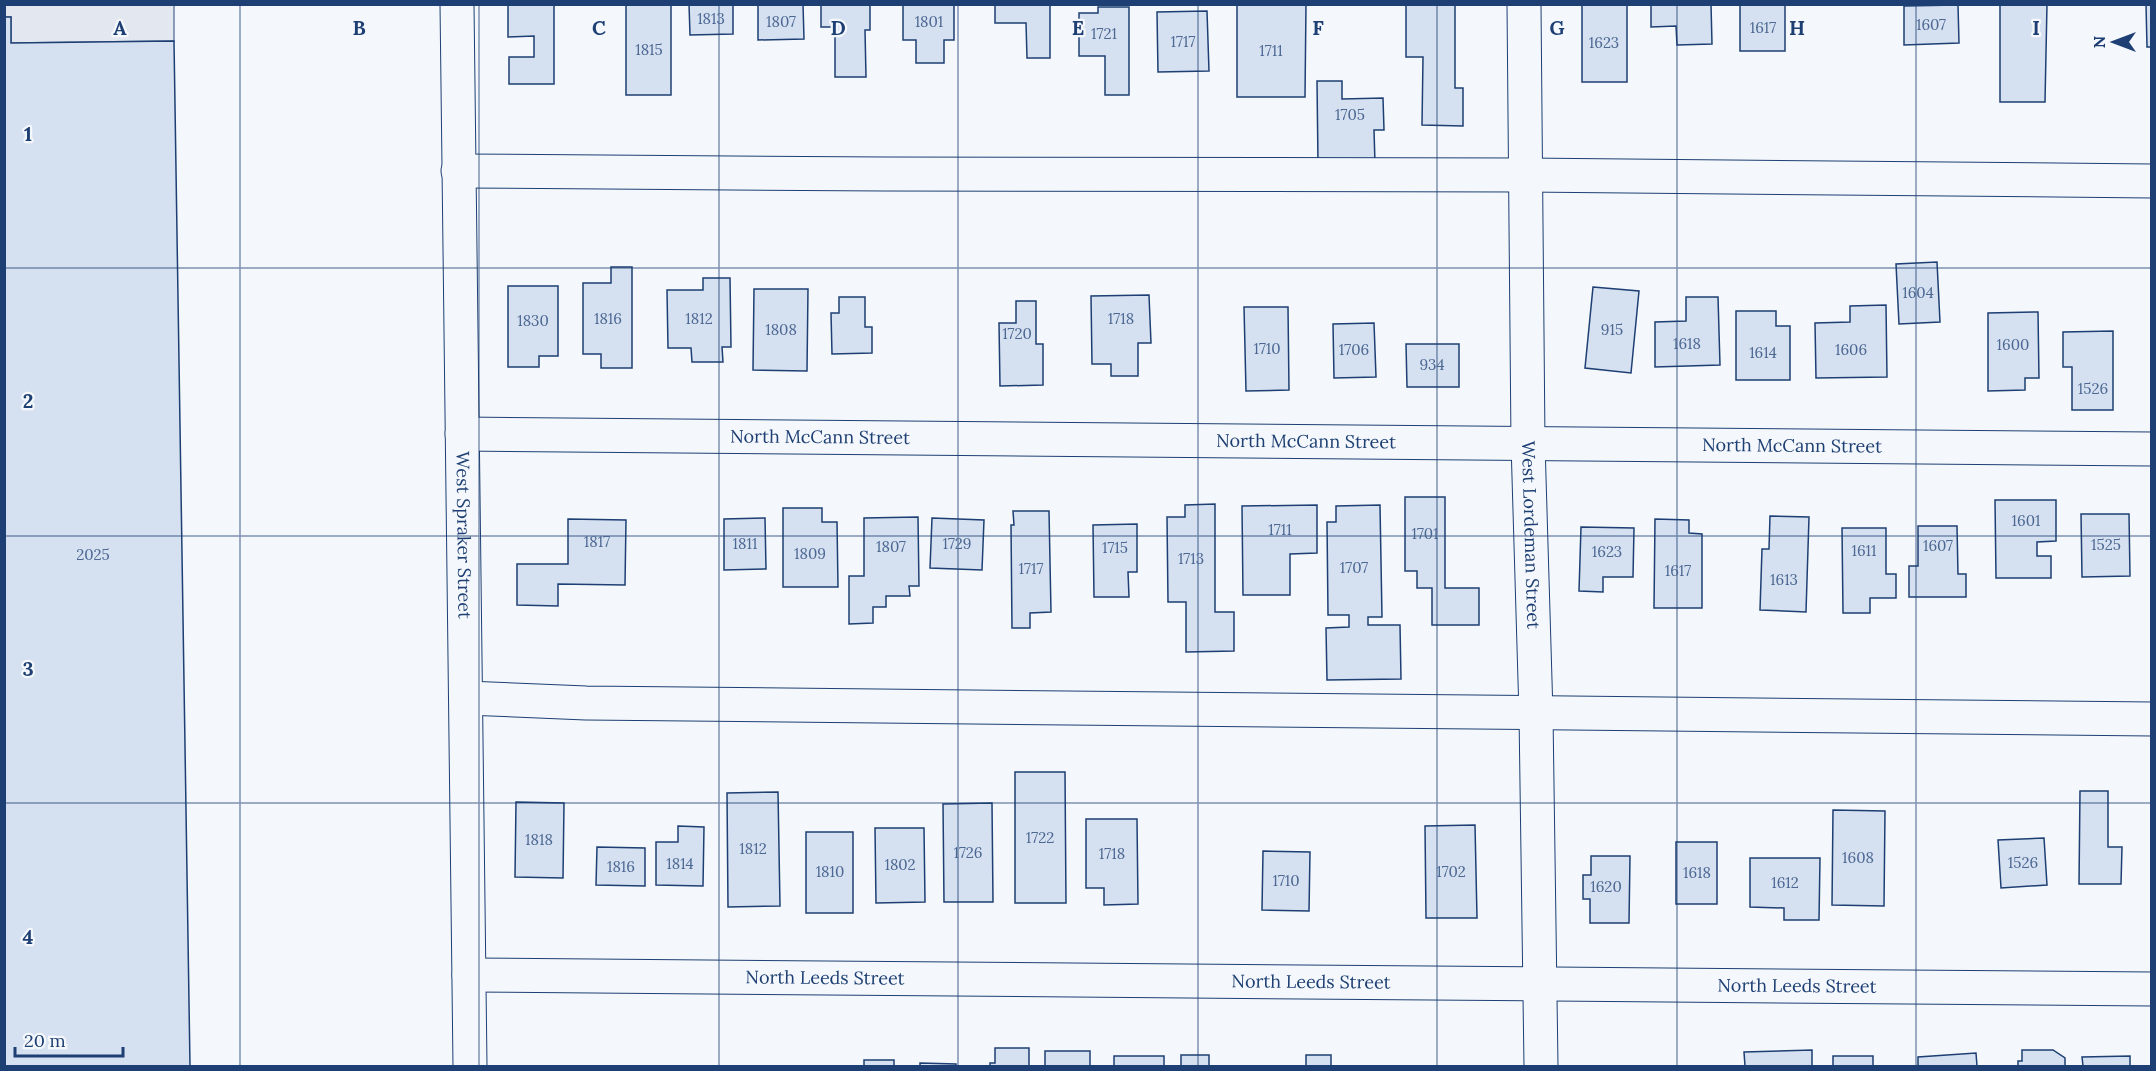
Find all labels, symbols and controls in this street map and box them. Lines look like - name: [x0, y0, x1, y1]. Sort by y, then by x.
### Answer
- house number: 1813: [697, 9, 725, 28]
- house number: 1807: [766, 12, 796, 31]
- house number: 1801: [915, 12, 943, 31]
- north arrow: [2084, 12, 2144, 72]
- text: A: [113, 15, 127, 40]
- text: B: [352, 15, 366, 40]
- text: C: [592, 15, 606, 40]
- text: D: [830, 15, 846, 40]
- text: E: [1072, 15, 1084, 40]
- text: F: [1312, 15, 1324, 40]
- text: G: [1549, 15, 1565, 40]
- text: H: [1789, 15, 1805, 40]
- house number: 1607: [1916, 15, 1946, 34]
- text: I: [2032, 15, 2040, 40]
- house number: 1617: [1750, 18, 1776, 37]
- house number: 1721: [1091, 24, 1117, 43]
- house number: 1717: [1171, 32, 1195, 51]
- house number: 1623: [1589, 33, 1619, 52]
- text: N: [2089, 36, 2109, 48]
- house number: 1815: [635, 40, 663, 59]
- house number: 1711: [1259, 41, 1283, 60]
- house number: 1705: [1335, 105, 1365, 124]
- text: 1: [24, 121, 32, 146]
- house number: 1604: [1902, 283, 1934, 302]
- house number: 1816: [594, 309, 622, 328]
- house number: 1812: [685, 309, 713, 328]
- house number: 1718: [1108, 309, 1134, 328]
- house number: 1830: [517, 311, 549, 330]
- house number: 1808: [765, 320, 797, 339]
- house number: 915: [1601, 320, 1623, 339]
- house number: 1720: [1002, 324, 1032, 343]
- house number: 1618: [1673, 334, 1701, 353]
- house number: 1600: [1997, 335, 2029, 354]
- house number: 1710: [1253, 339, 1281, 358]
- house number: 1706: [1339, 340, 1369, 359]
- house number: 1606: [1835, 340, 1867, 359]
- house number: 1614: [1749, 343, 1777, 362]
- house number: 934: [1419, 355, 1445, 374]
- house number: 1526: [2078, 379, 2108, 398]
- text: 2: [23, 388, 33, 413]
- street label: North McCann Street: [730, 424, 910, 449]
- street label: North McCann Street: [1216, 429, 1396, 453]
- street label: North McCann Street: [1702, 433, 1882, 458]
- street label: West Lordeman Street: [1517, 440, 1545, 629]
- street label: West Spraker Street: [451, 451, 477, 619]
- house number: 1601: [2012, 511, 2040, 530]
- house number: 1711: [1268, 520, 1292, 539]
- house number: 1701: [1411, 524, 1439, 543]
- house number: 1817: [584, 532, 610, 551]
- house number: 1811: [733, 534, 757, 553]
- house number: 1729: [942, 534, 972, 553]
- house number: 1525: [2091, 535, 2121, 554]
- house number: 1607: [1923, 536, 1953, 555]
- house number: 1807: [876, 537, 906, 556]
- house number: 1715: [1102, 538, 1128, 557]
- house number: 1611: [1851, 541, 1877, 560]
- house number: 1623: [1592, 542, 1622, 561]
- house number: 1809: [794, 544, 826, 563]
- house number: 2025: [76, 545, 110, 564]
- house number: 1713: [1178, 549, 1204, 568]
- house number: 1707: [1340, 558, 1368, 577]
- house number: 1717: [1019, 559, 1043, 578]
- house number: 1617: [1665, 561, 1691, 580]
- house number: 1613: [1770, 570, 1798, 589]
- text: 3: [22, 656, 34, 681]
- house number: 1722: [1026, 828, 1054, 847]
- house number: 1818: [525, 830, 553, 849]
- house number: 1812: [739, 839, 767, 858]
- house number: 1726: [953, 843, 983, 862]
- house number: 1718: [1099, 844, 1125, 863]
- house number: 1608: [1842, 848, 1874, 867]
- house number: 1526: [2008, 853, 2038, 872]
- house number: 1814: [666, 854, 694, 873]
- house number: 1802: [884, 855, 916, 874]
- house number: 1816: [607, 857, 635, 876]
- house number: 1810: [816, 862, 844, 881]
- house number: 1702: [1436, 862, 1466, 881]
- house number: 1618: [1683, 863, 1711, 882]
- house number: 1710: [1272, 871, 1300, 890]
- house number: 1612: [1771, 873, 1799, 892]
- house number: 1620: [1590, 877, 1622, 896]
- text: 4: [23, 924, 34, 949]
- street label: North Leeds Street: [745, 965, 905, 990]
- street label: North Leeds Street: [1231, 969, 1391, 994]
- street label: North Leeds Street: [1717, 973, 1877, 998]
- scale bar: [15, 1020, 123, 1058]
- text: 20 m: [24, 1029, 66, 1052]

